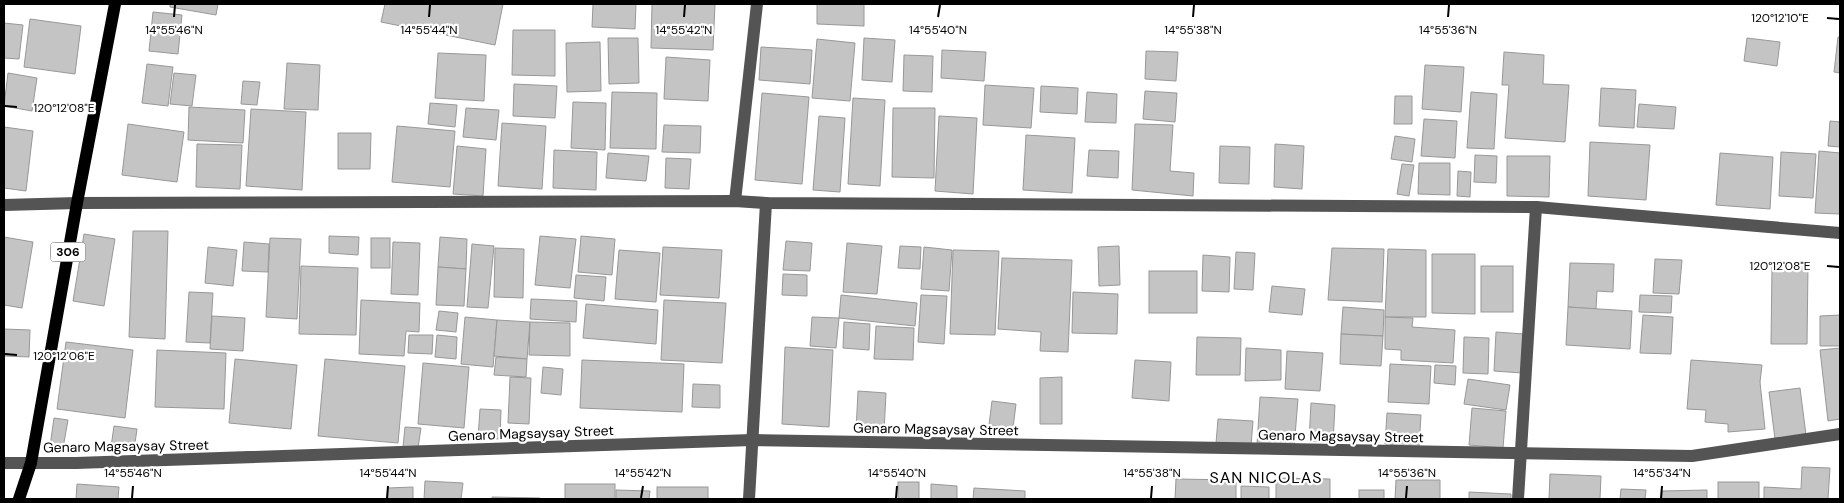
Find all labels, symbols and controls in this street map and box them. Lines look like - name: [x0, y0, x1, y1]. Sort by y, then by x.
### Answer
- text: 120°12'10"E: [1751, 10, 1809, 26]
- text: 14°55'46"N: [145, 22, 203, 38]
- text: 14°55'44"N: [400, 22, 458, 38]
- text: 14°55'42"N: [656, 22, 712, 38]
- text: 14°55'40"N: [909, 22, 967, 38]
- text: 14°55'38"N: [1164, 22, 1222, 38]
- text: 14°55'36"N: [1419, 22, 1477, 38]
- text: 120°12'08"E: [33, 100, 95, 116]
- road number: 306: [50, 242, 86, 262]
- text: 120°12'08"E: [1749, 258, 1811, 274]
- text: 120°12'06"E: [33, 348, 95, 364]
- street label: Genaro Magsaysay Street: [853, 419, 1019, 439]
- street label: Genaro Magsaysay Street: [448, 421, 614, 445]
- street label: Genaro Magsaysay Street: [1258, 426, 1424, 446]
- street label: Genaro Magsaysay Street: [43, 436, 209, 456]
- text: 14°55'46"N: [104, 465, 162, 481]
- text: 14°55'44"N: [359, 465, 417, 481]
- text: 14°55'42"N: [615, 465, 671, 481]
- text: 14°55'40"N: [868, 465, 926, 481]
- text: 14°55'38"N: [1123, 465, 1181, 481]
- text: 14°55'36"N: [1378, 465, 1436, 481]
- text: 14°55'34"N: [1633, 465, 1691, 481]
- district label: SAN NICOLAS: [1209, 467, 1323, 488]

